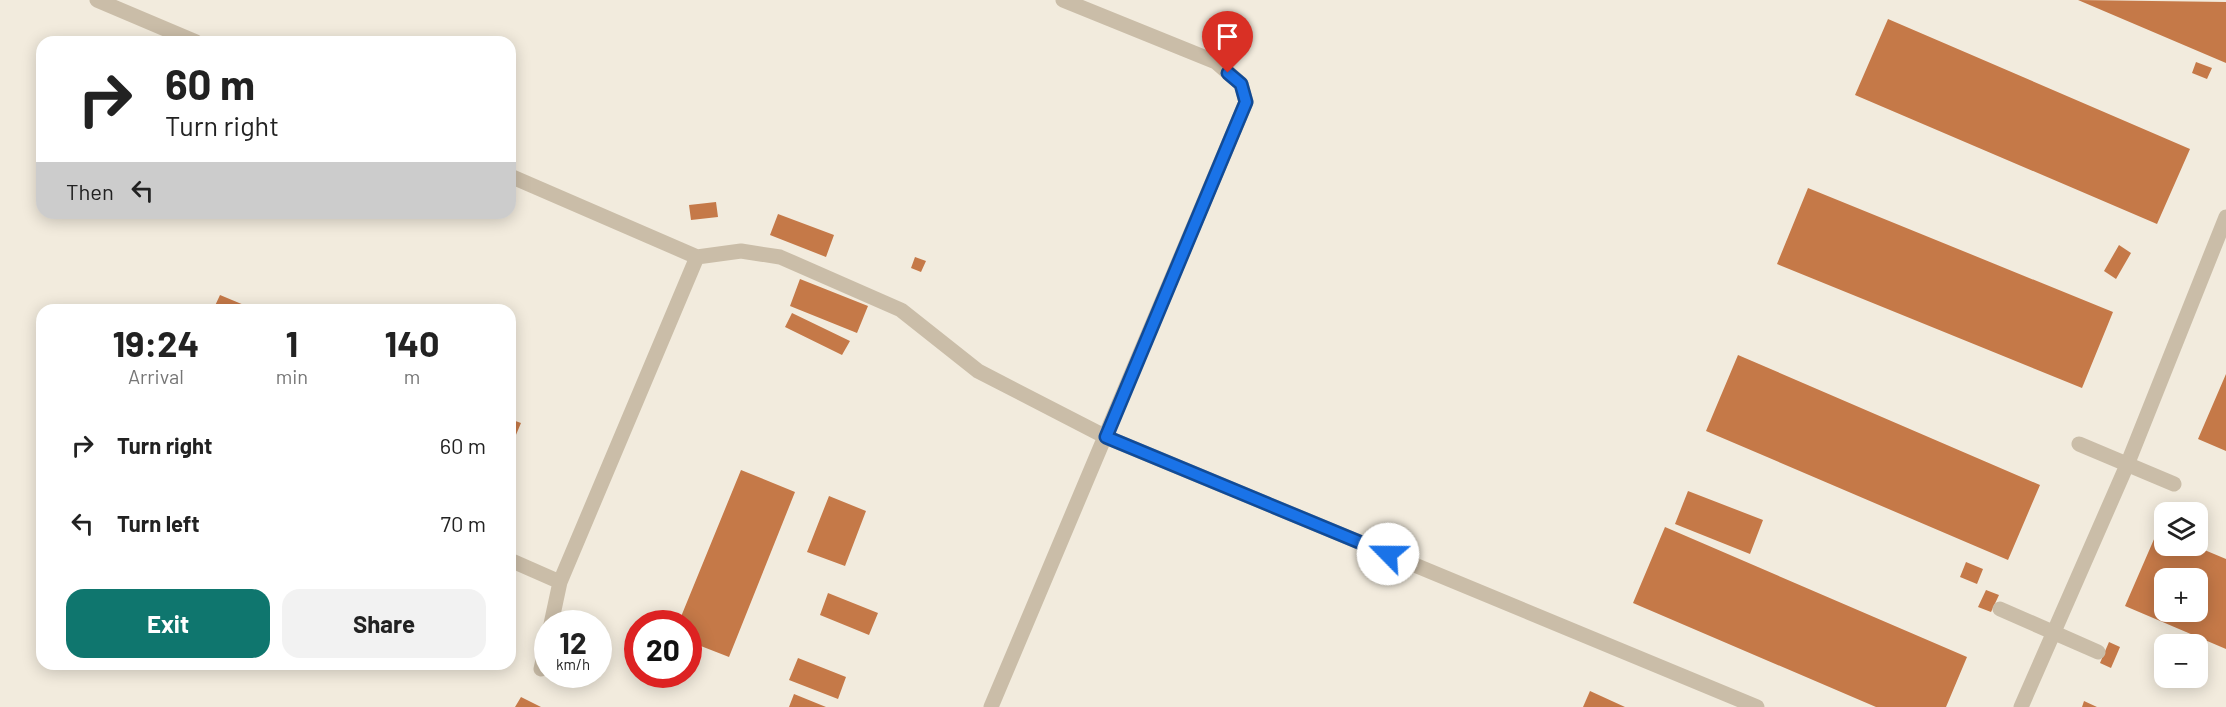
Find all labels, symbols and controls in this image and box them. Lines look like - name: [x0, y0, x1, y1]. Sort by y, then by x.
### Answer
- pin: [1202, 11, 1253, 73]
- icon: arrive: [1211, 20, 1244, 53]
- text: 60 m: [165, 58, 255, 108]
- icon: right: [66, 60, 144, 138]
- text: Turn right: [165, 109, 279, 141]
- icon: left: [126, 174, 159, 207]
- text: Then: [66, 178, 114, 204]
- text: 19:24: [112, 321, 199, 364]
- text: 1: [286, 321, 298, 364]
- text: 140: [385, 321, 440, 364]
- text: Arrival: [128, 364, 184, 388]
- text: min: [276, 364, 308, 388]
- text: m: [404, 364, 420, 388]
- icon: right: [66, 429, 99, 462]
- text: Turn right: [117, 432, 212, 458]
- text: 60 m: [440, 432, 486, 458]
- map controls: [2154, 502, 2208, 688]
- button: layers: [2154, 502, 2208, 556]
- icon: left: [66, 507, 99, 540]
- text: Turn left: [117, 510, 200, 536]
- text: 70 m: [441, 510, 486, 536]
- position arrow: [1356, 522, 1420, 586]
- button: +: [2154, 568, 2208, 622]
- button: Exit: [66, 589, 270, 658]
- button: Share: [282, 589, 486, 658]
- speed limit sign: 20: [624, 610, 702, 688]
- text: 12: [559, 624, 587, 660]
- button: −: [2154, 634, 2208, 688]
- text: km/h: [556, 655, 590, 673]

